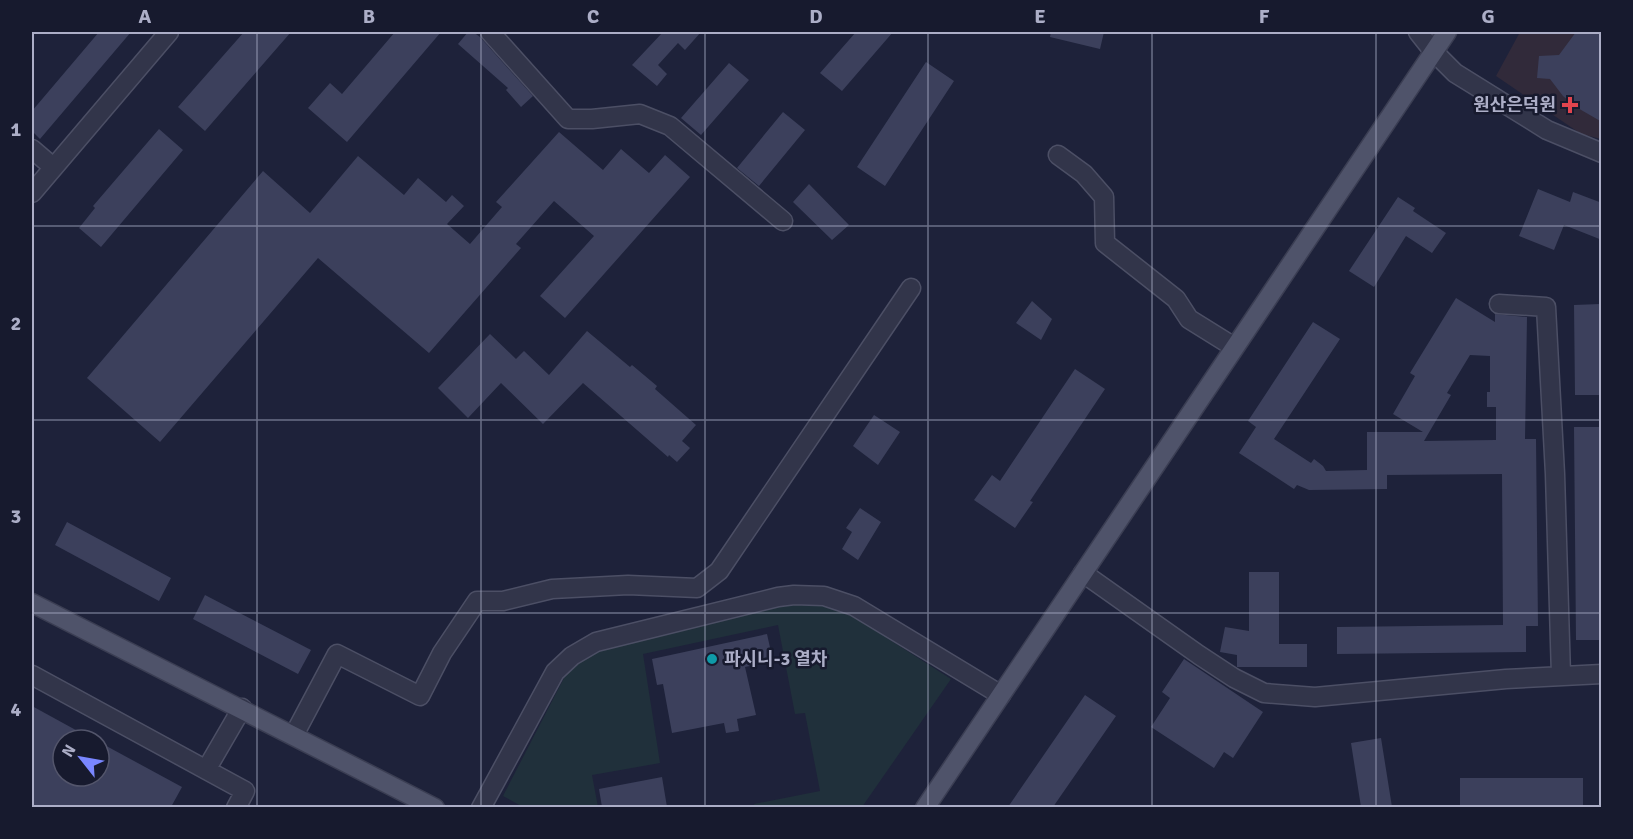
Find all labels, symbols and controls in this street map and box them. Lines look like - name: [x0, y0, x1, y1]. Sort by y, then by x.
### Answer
- text: A: [139, 4, 152, 29]
- text: B: [363, 4, 375, 29]
- text: C: [587, 4, 599, 29]
- text: D: [809, 4, 823, 29]
- text: E: [1034, 4, 1046, 29]
- text: F: [1259, 4, 1270, 29]
- text: G: [1481, 4, 1495, 29]
- place label: 원산은덕원: [1473, 94, 1556, 116]
- marker: 원산은덕원: [1561, 96, 1579, 114]
- text: 1: [11, 117, 22, 142]
- text: 2: [11, 311, 21, 336]
- text: 3: [11, 504, 21, 529]
- place label: 파시니-3 열차: [724, 648, 828, 670]
- marker: 파시니-3 열차: [705, 652, 719, 666]
- text: 4: [11, 697, 22, 722]
- north arrow: [51, 728, 111, 788]
- text: N: [58, 741, 80, 761]

